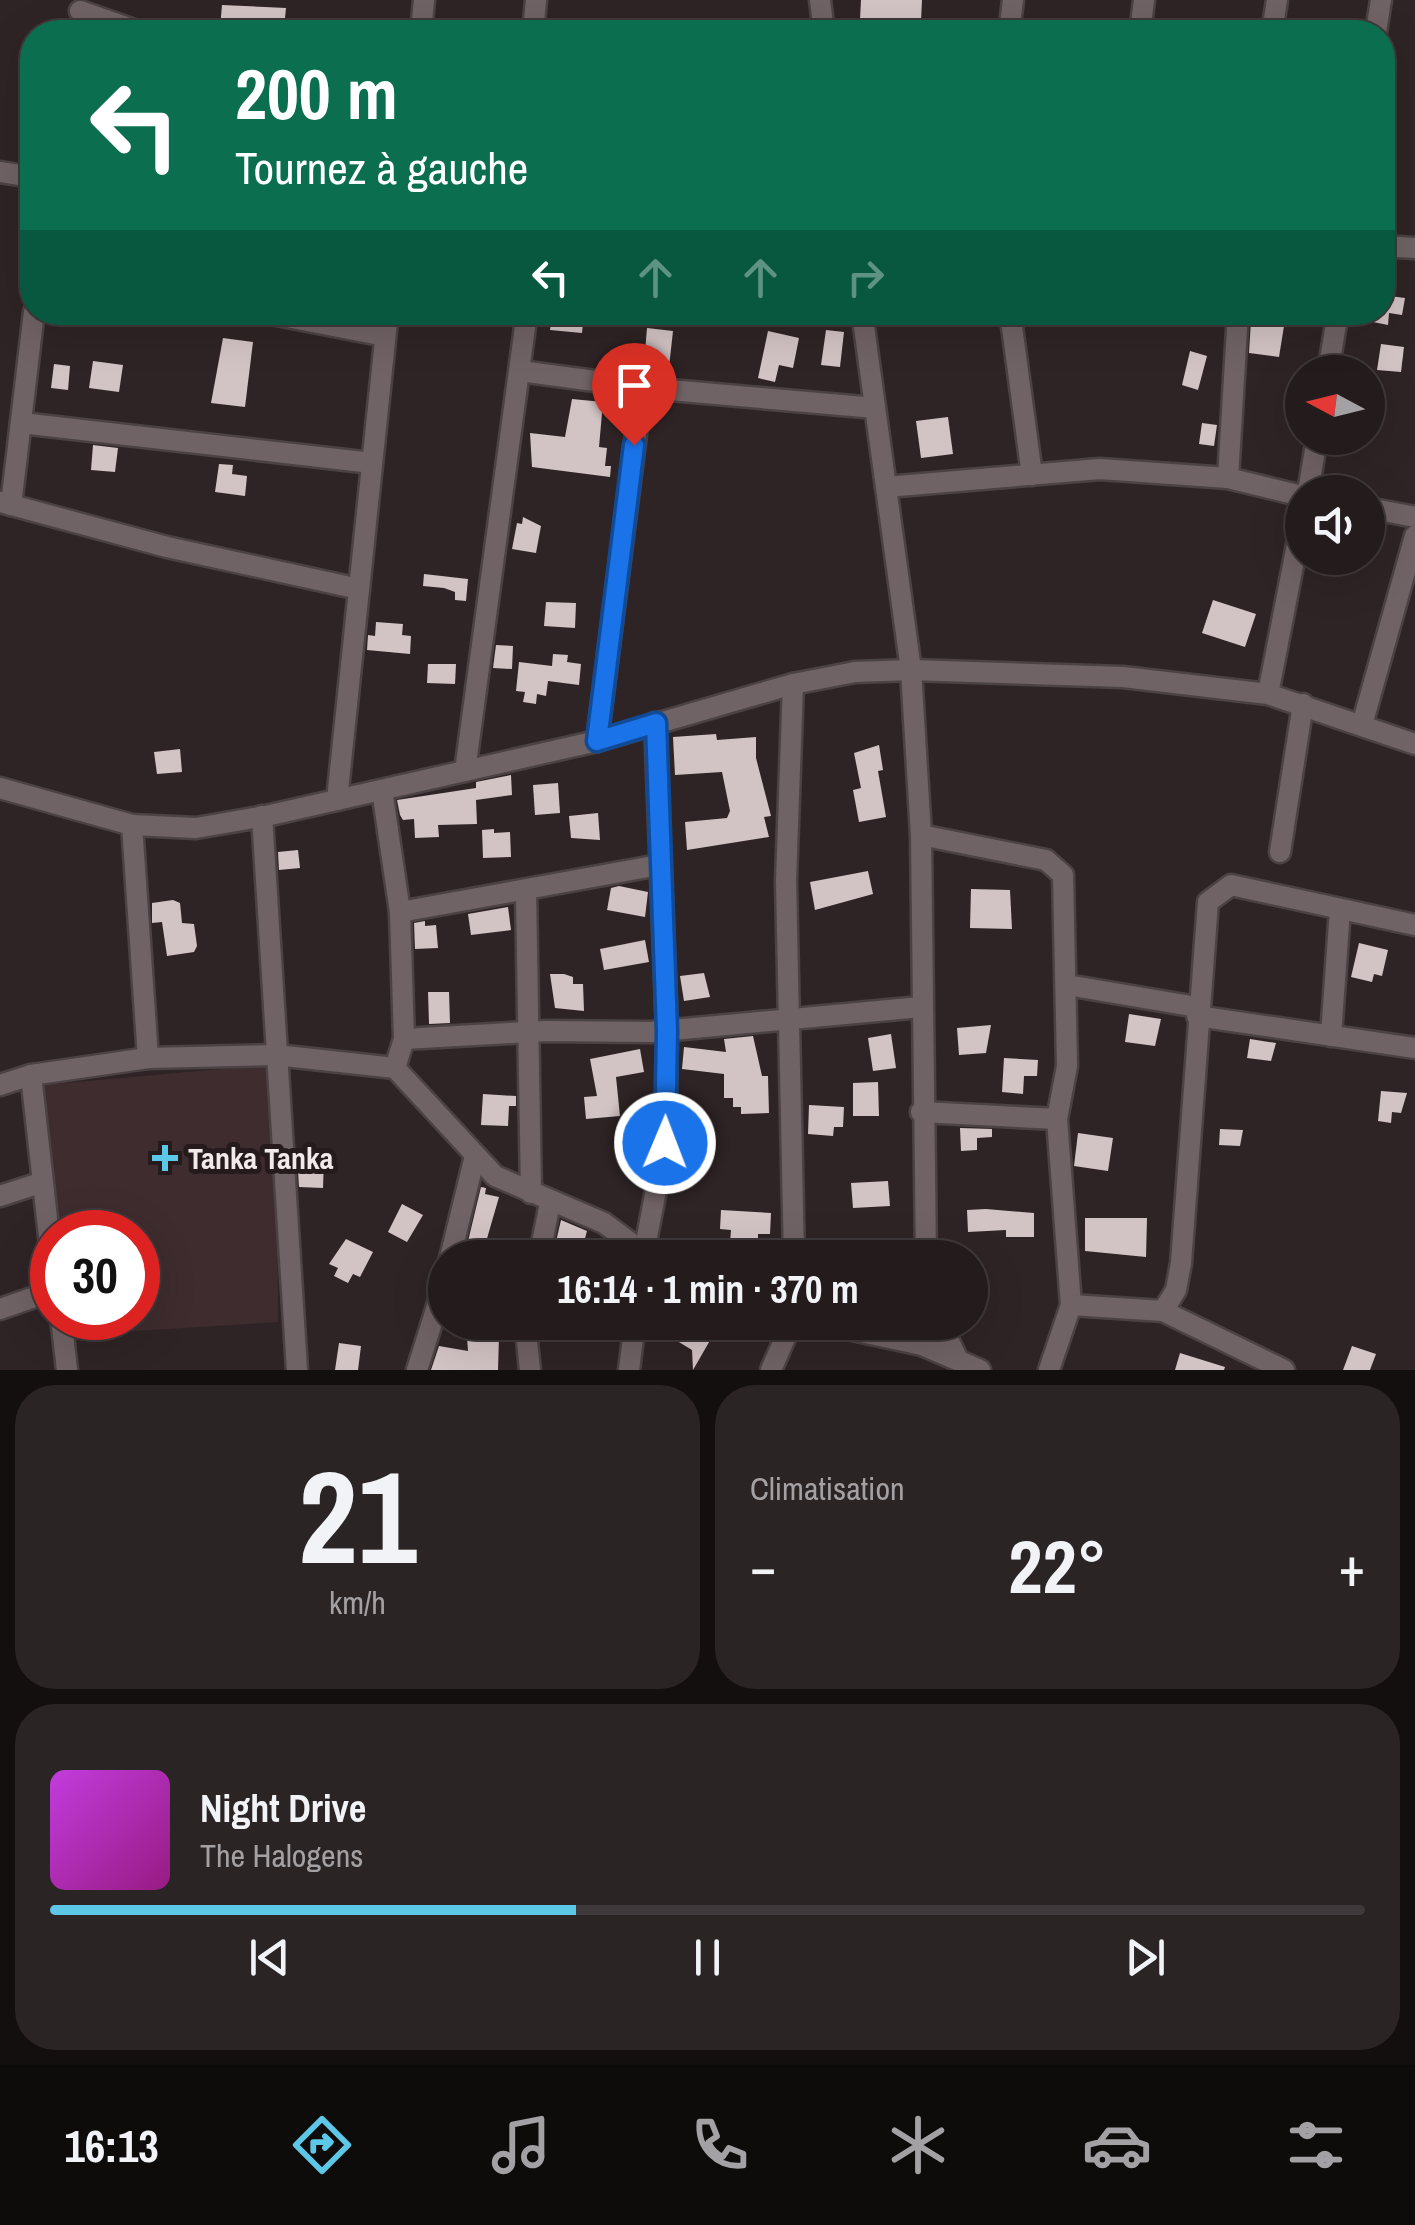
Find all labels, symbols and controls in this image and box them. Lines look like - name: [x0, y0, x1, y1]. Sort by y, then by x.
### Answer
- text: 200 m: [235, 47, 398, 141]
- icon: left: [70, 60, 200, 190]
- text: Tournez à gauche: [235, 137, 528, 198]
- icon: left: [523, 250, 578, 305]
- icon: ahead: [628, 250, 683, 305]
- icon: ahead: [733, 250, 788, 305]
- icon: right: [838, 250, 893, 305]
- pin: [592, 343, 677, 446]
- north arrow: [1285, 355, 1385, 455]
- map controls: [1285, 355, 1385, 575]
- icon: arrive: [607, 358, 662, 413]
- button: sound: [1285, 475, 1385, 575]
- position arrow: [613, 1091, 717, 1195]
- place label: Tanka Tanka: [188, 1138, 334, 1178]
- marker: Tanka Tanka: [152, 1145, 178, 1171]
- speed limit sign: 30: [30, 1210, 160, 1340]
- text: 16:14 · 1 min · 370 m: [557, 1264, 859, 1315]
- text: 21: [298, 1428, 417, 1604]
- text: Climatisation: [750, 1467, 905, 1510]
- text: 22°: [1008, 1515, 1107, 1616]
- text: −: [750, 1529, 776, 1603]
- text: +: [1339, 1529, 1365, 1603]
- text: km/h: [329, 1581, 386, 1624]
- text: Night Drive: [200, 1783, 366, 1834]
- text: The Halogens: [200, 1834, 363, 1877]
- icon: previous: [242, 1930, 297, 1985]
- icon: pause: [680, 1930, 735, 1985]
- icon: next: [1118, 1930, 1173, 1985]
- icon: directions: [287, 2110, 357, 2180]
- icon: music: [486, 2110, 556, 2180]
- icon: phone: [685, 2110, 755, 2180]
- icon: climate: [883, 2110, 953, 2180]
- icon: car: [1082, 2110, 1152, 2180]
- icon: filters: [1281, 2110, 1351, 2180]
- text: 16:13: [64, 2115, 159, 2176]

